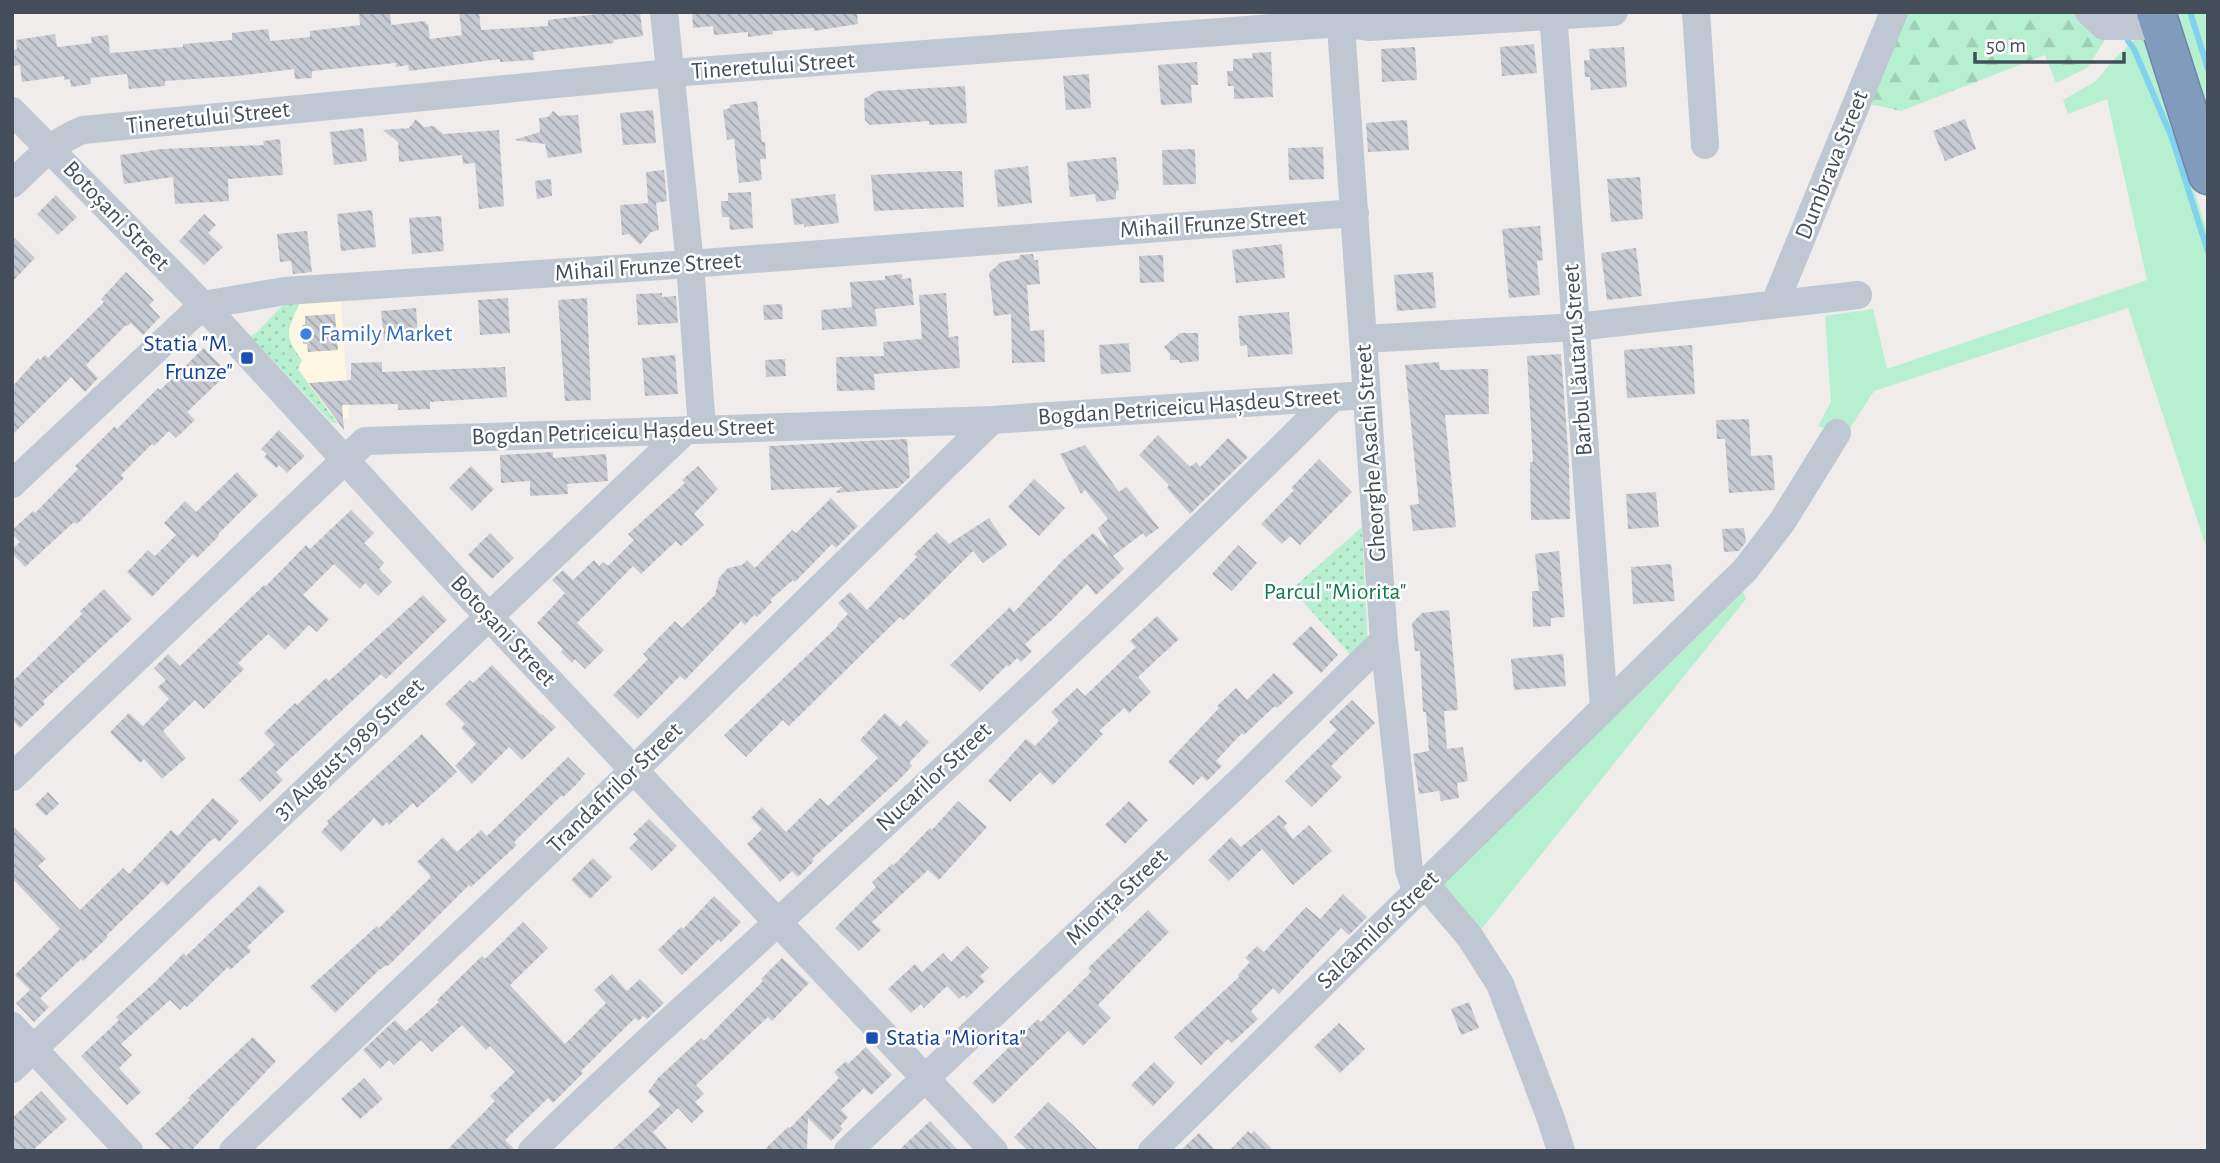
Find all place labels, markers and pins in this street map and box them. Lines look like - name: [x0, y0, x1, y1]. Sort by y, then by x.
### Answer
- place label: Family Market: [320, 322, 453, 346]
- marker: Family Market: [298, 326, 314, 342]
- place label: Statia "M. Frunze": [143, 332, 233, 384]
- marker: Statia "M. Frunze": [239, 350, 255, 366]
- place label: Statia "Miorita": [886, 1026, 1026, 1050]
- marker: Statia "Miorita": [864, 1030, 880, 1046]

